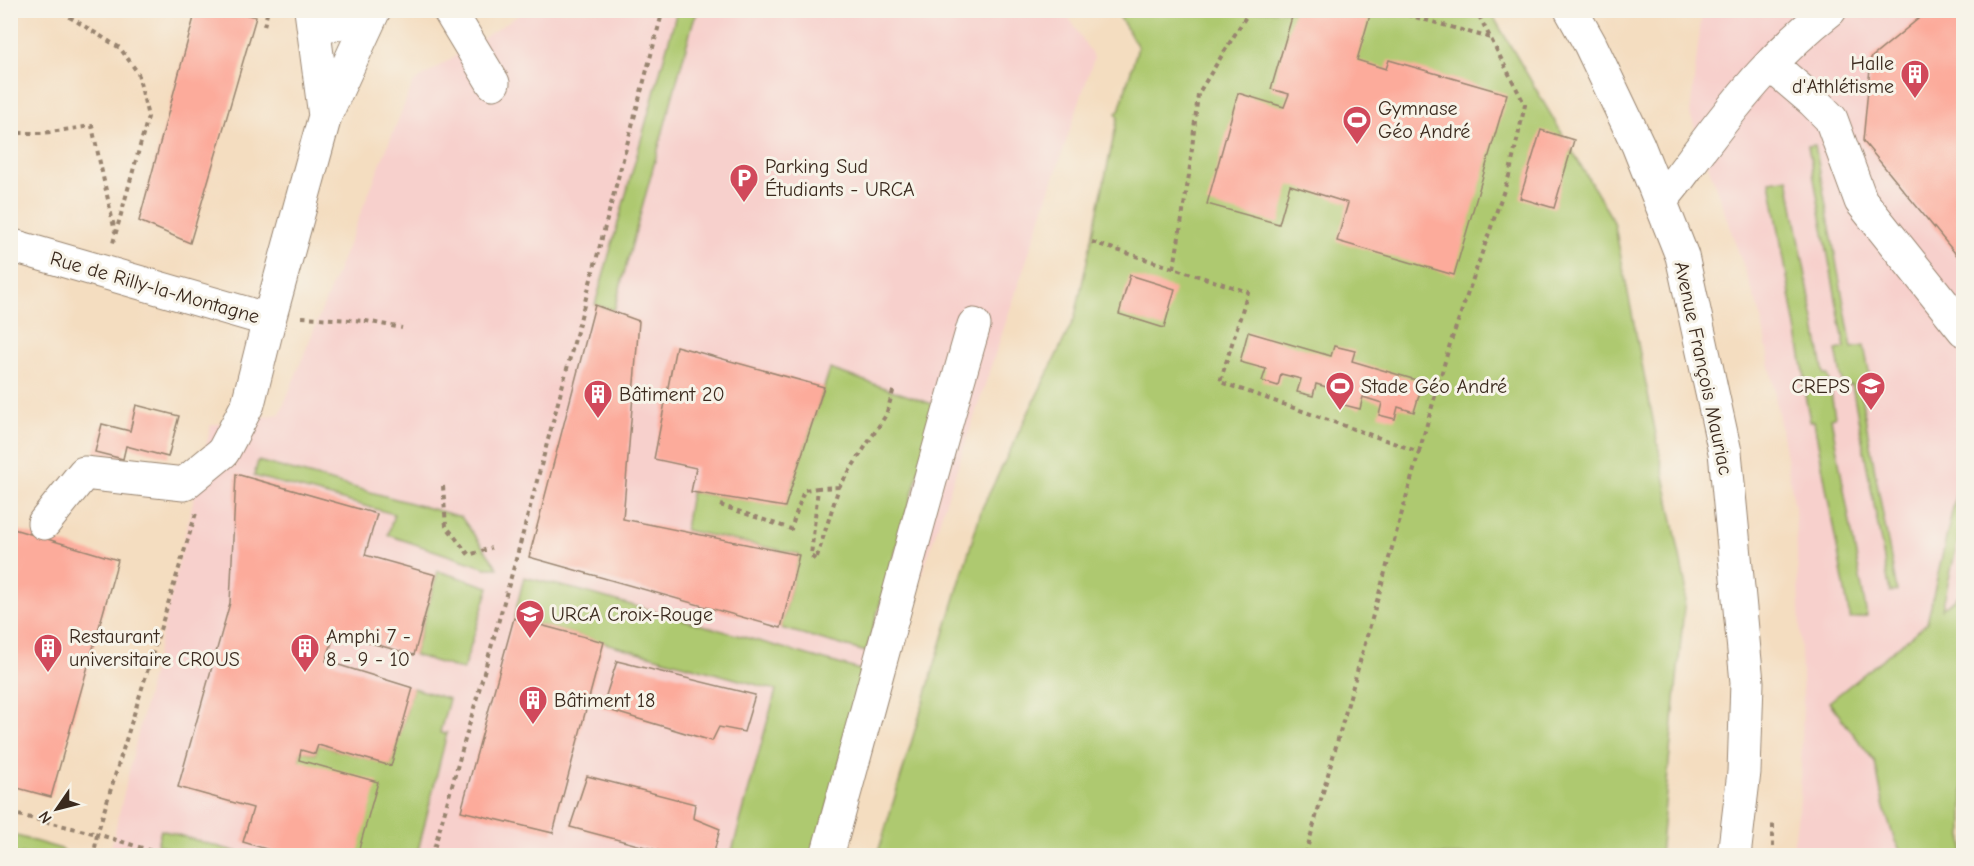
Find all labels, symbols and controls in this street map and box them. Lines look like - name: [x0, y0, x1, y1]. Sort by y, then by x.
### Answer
- place label: Halle d'Athlétisme: [1792, 52, 1894, 98]
- building icon: Halle d'Athlétisme: [1899, 58, 1931, 100]
- place label: Gymnase Géo André: [1378, 97, 1470, 143]
- sports icon: Gymnase Géo André: [1341, 104, 1373, 146]
- place label: Parking Sud Étudiants - URCA: [765, 155, 915, 201]
- parking icon: Parking Sud Étudiants - URCA: [728, 162, 760, 204]
- street label: Rue de Rilly-la-Montagne: [48, 247, 262, 328]
- street label: Avenue François Mauriac: [1670, 259, 1737, 477]
- sports icon: Stade Géo André: [1324, 370, 1356, 412]
- school or university icon: CREPS: [1855, 370, 1887, 412]
- place label: Stade Géo André: [1361, 375, 1507, 398]
- place label: CREPS: [1792, 375, 1850, 398]
- building icon: Bâtiment 20: [582, 378, 614, 420]
- place label: Bâtiment 20: [619, 383, 725, 406]
- school or university icon: URCA Croix-Rouge: [514, 598, 546, 640]
- place label: URCA Croix-Rouge: [551, 603, 713, 626]
- place label: Restaurant universitaire CROUS: [69, 625, 240, 671]
- place label: Amphi 7 - 8 - 9 - 10: [326, 625, 411, 671]
- building icon: Restaurant universitaire CROUS: [32, 632, 64, 674]
- building icon: Amphi 7 - 8 - 9 - 10: [289, 632, 321, 674]
- building icon: Bâtiment 18: [517, 684, 549, 726]
- place label: Bâtiment 18: [554, 689, 655, 712]
- north arrow: [27, 779, 87, 839]
- text: N: [35, 808, 56, 826]

